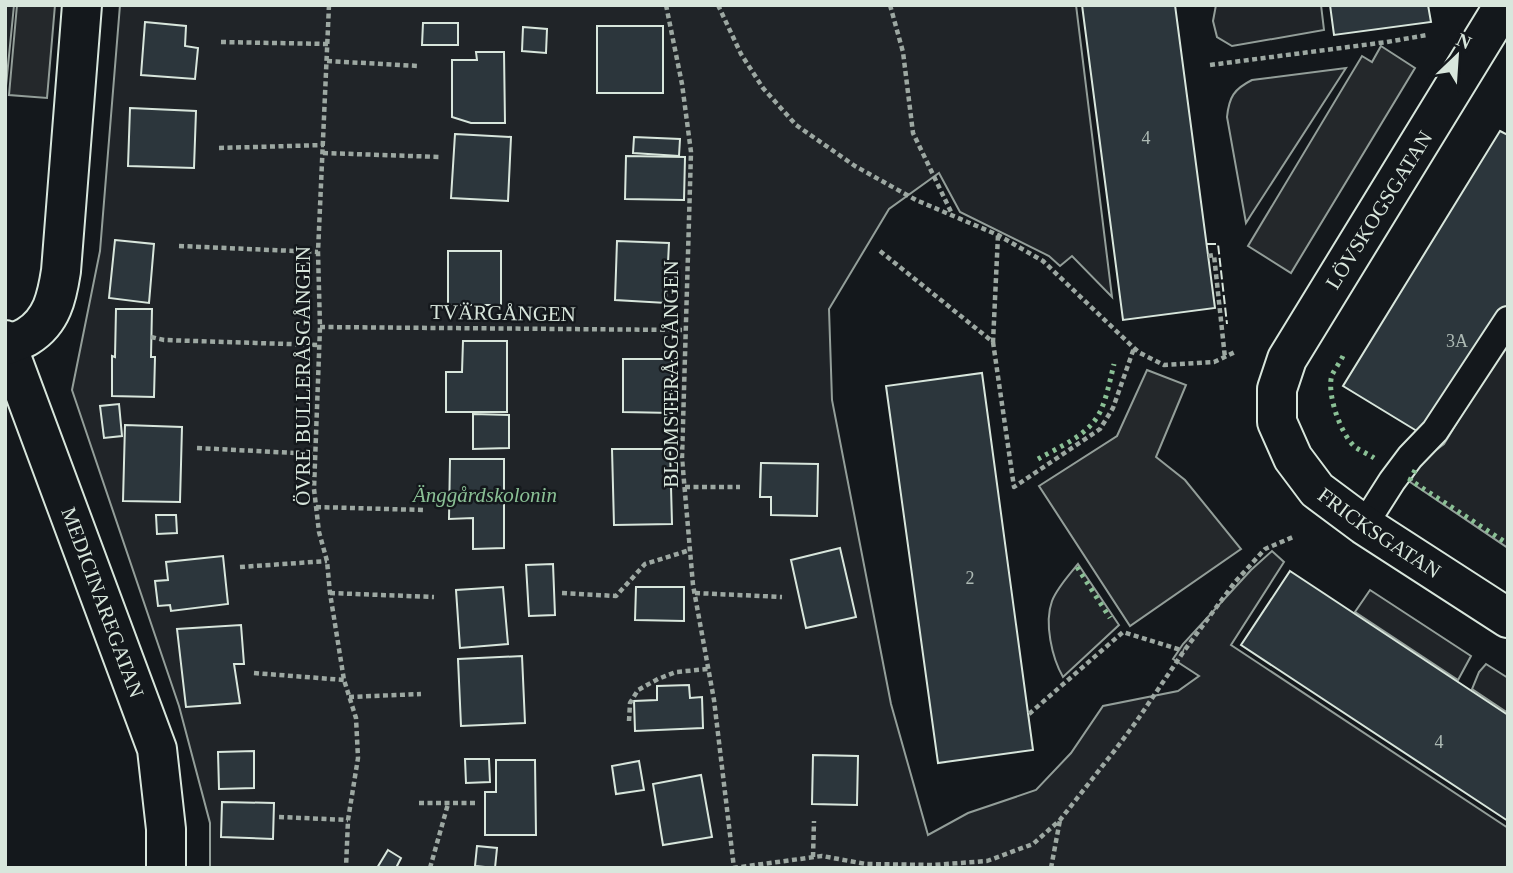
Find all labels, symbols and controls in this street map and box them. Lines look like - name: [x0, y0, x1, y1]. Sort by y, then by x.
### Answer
- north arrow: [1422, 21, 1492, 91]
- text: N: [1453, 29, 1475, 54]
- street label: LÖVSKOGSGATAN: [1321, 127, 1437, 293]
- house number: 4: [1142, 128, 1151, 148]
- street label: ÖVRE BULLERÅSGÅNGEN: [291, 246, 315, 506]
- street label: BLOMSTERÅSGÅNGEN: [659, 260, 683, 488]
- street label: TVÄRGÅNGEN: [430, 300, 576, 326]
- house number: 3A: [1446, 331, 1468, 351]
- park label: Änggårdskolonin: [411, 483, 557, 507]
- street label: FRICKSGATAN: [1313, 483, 1445, 583]
- street label: MEDICINAREGATAN: [56, 504, 149, 701]
- house number: 2: [966, 568, 975, 588]
- house number: 4: [1435, 732, 1444, 752]

